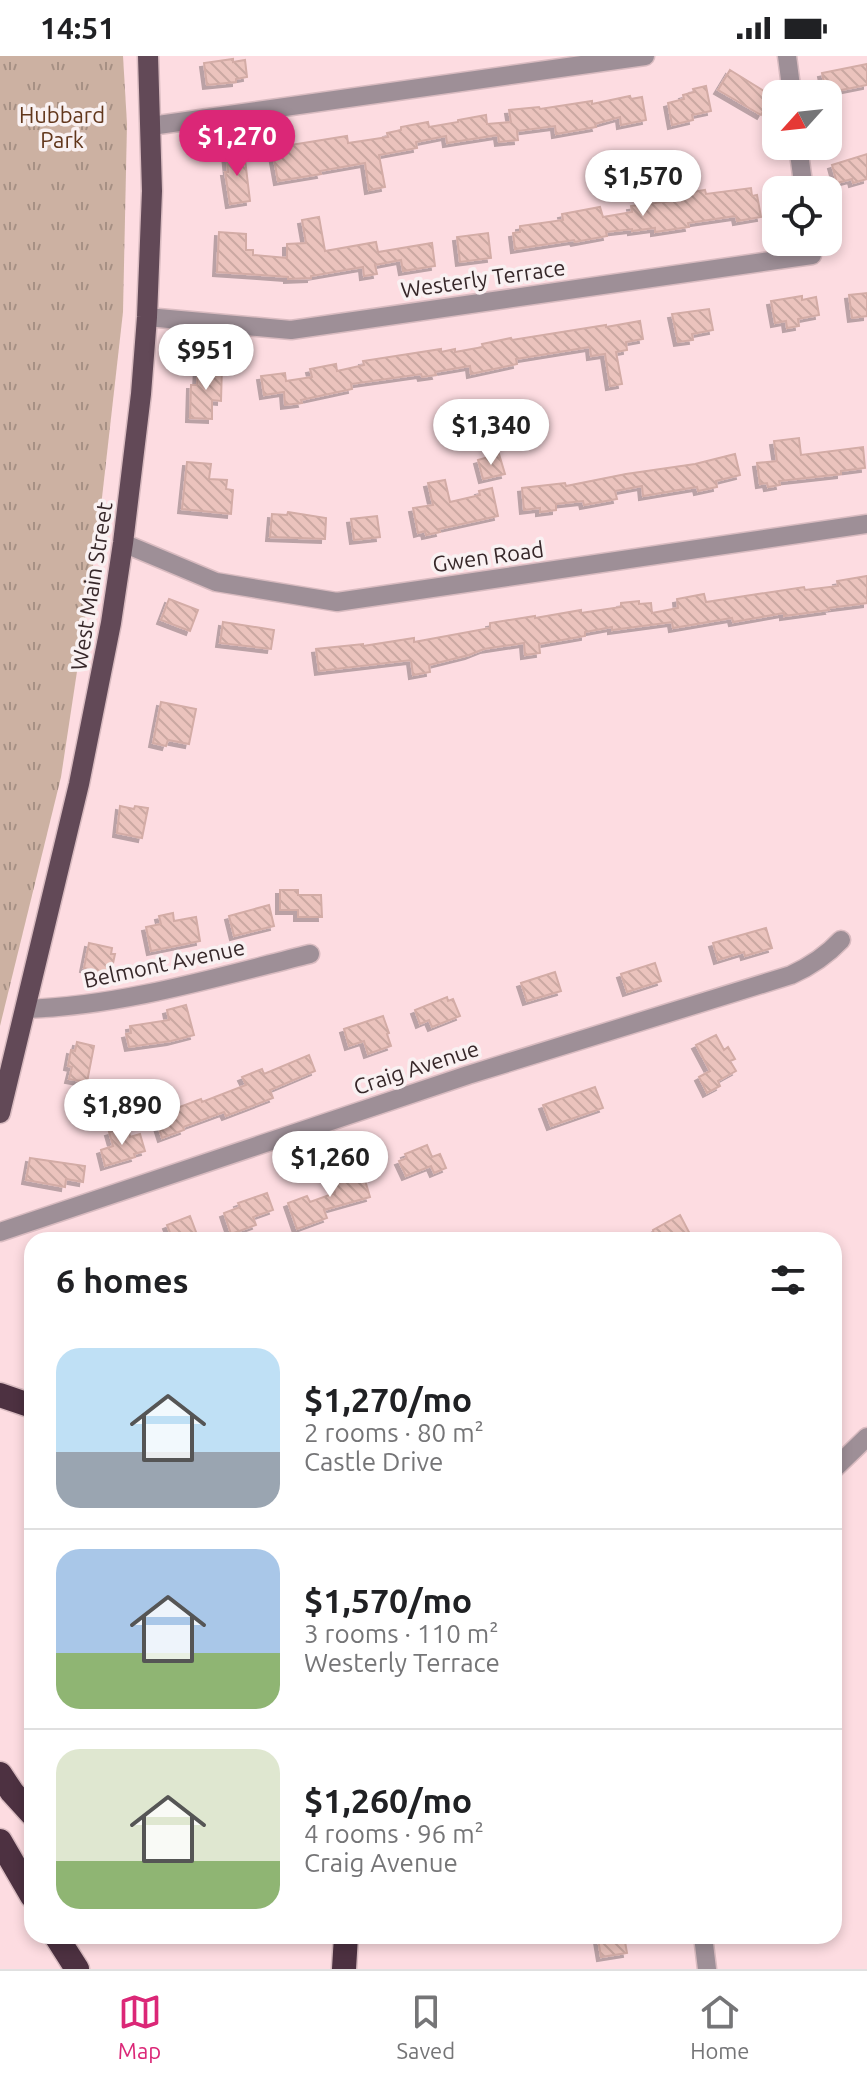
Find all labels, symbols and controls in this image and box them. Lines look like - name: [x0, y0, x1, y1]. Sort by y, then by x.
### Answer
- text: 14:51: [40, 11, 115, 45]
- north arrow: [762, 80, 842, 160]
- map controls: [762, 80, 842, 256]
- park label: Hubbard Park: [19, 102, 105, 152]
- pin: $1,270: [172, 110, 302, 178]
- text: $1,270: [197, 121, 277, 150]
- pin: $1,570: [578, 150, 708, 218]
- text: $1,570: [603, 161, 683, 190]
- button: locate: [762, 176, 842, 256]
- street label: Westerly Terrace: [399, 254, 567, 302]
- pin: $951: [159, 324, 253, 392]
- text: $951: [177, 335, 235, 364]
- pin: $1,340: [426, 399, 556, 467]
- text: $1,340: [451, 410, 531, 439]
- street label: West Main Street: [65, 500, 117, 672]
- street label: Gwen Road: [431, 536, 545, 576]
- street label: Belmont Avenue: [81, 934, 247, 992]
- street label: Craig Avenue: [350, 1035, 482, 1099]
- pin: $1,890: [57, 1079, 187, 1147]
- text: $1,890: [82, 1090, 162, 1119]
- pin: $1,260: [265, 1131, 395, 1199]
- text: $1,260: [290, 1142, 370, 1171]
- icon: filters: [766, 1258, 810, 1302]
- text: 6 homes: [56, 1261, 189, 1299]
- icon: home: [120, 1380, 216, 1476]
- text: $1,270/mo: [304, 1380, 472, 1418]
- text: 2 rooms · 80 m²: [304, 1418, 484, 1447]
- text: Castle Drive: [304, 1447, 443, 1476]
- icon: home: [120, 1581, 216, 1677]
- text: $1,570/mo: [304, 1581, 472, 1619]
- text: 3 rooms · 110 m²: [304, 1619, 499, 1648]
- text: Westerly Terrace: [304, 1648, 500, 1677]
- icon: home: [120, 1781, 216, 1877]
- text: $1,260/mo: [304, 1781, 472, 1819]
- text: 4 rooms · 96 m²: [304, 1819, 484, 1848]
- text: Craig Avenue: [304, 1848, 458, 1877]
- tab: Map: [118, 1990, 162, 2063]
- tab: Saved: [397, 1990, 455, 2063]
- tab: Home: [690, 1990, 749, 2063]

